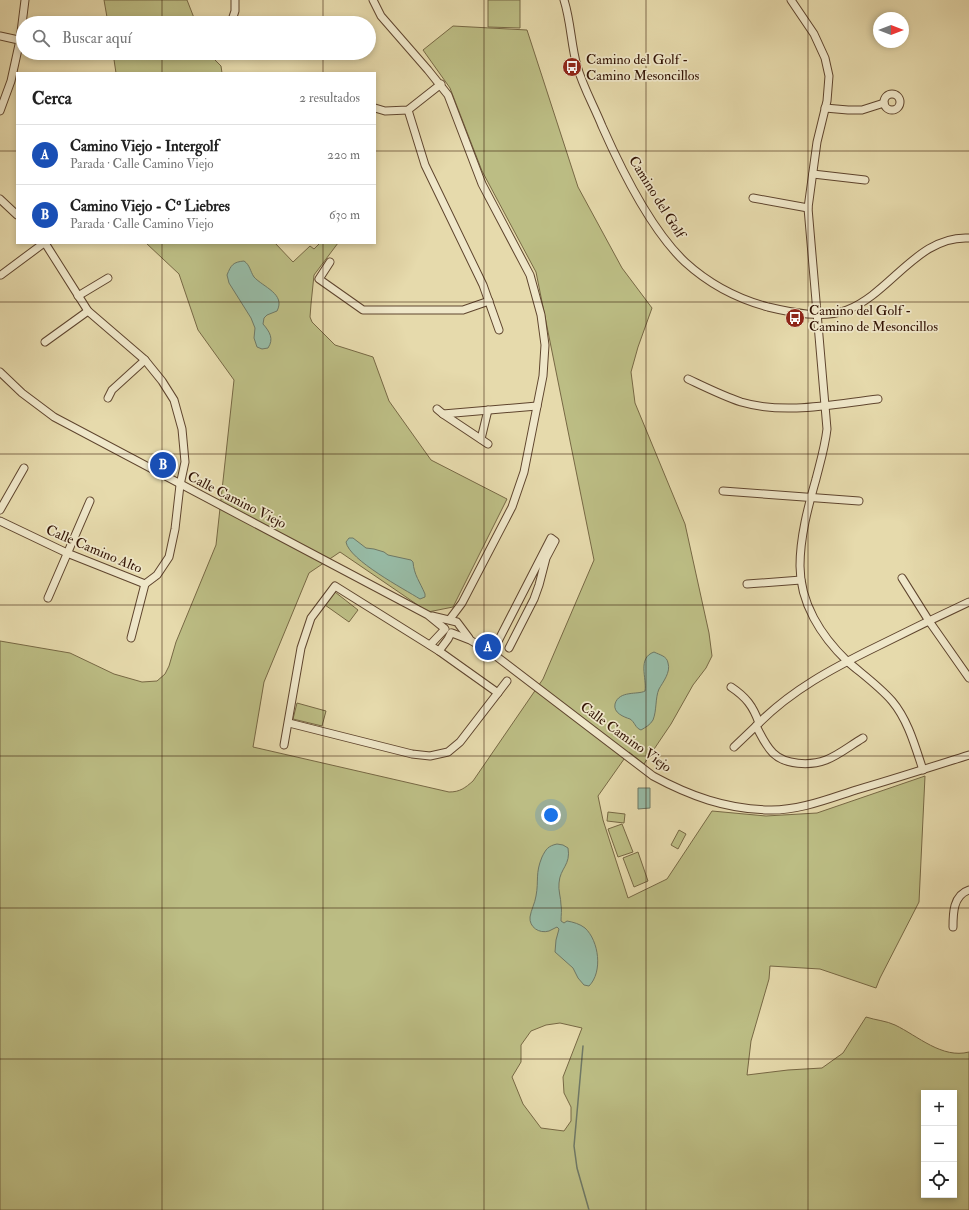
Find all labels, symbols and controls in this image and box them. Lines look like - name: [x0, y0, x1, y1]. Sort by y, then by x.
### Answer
- north arrow: [873, 12, 909, 48]
- search box: [16, 16, 376, 60]
- icon: search: [30, 27, 52, 49]
- text: Buscar aquí: [62, 29, 131, 48]
- place label: Camino del Golf - Camino Mesoncillos: [586, 51, 700, 84]
- bus stop icon: Camino del Golf - Camino Mesoncillos: [561, 56, 583, 78]
- text: Cerca: [32, 88, 72, 109]
- text: 2 resultados: [299, 90, 360, 106]
- text: Camino Viejo - Intergolf: [70, 137, 219, 156]
- text: A: [41, 147, 49, 163]
- text: 220 m: [327, 147, 360, 163]
- street label: Camino del Golf: [625, 153, 690, 243]
- text: Parada · Calle Camino Viejo: [70, 156, 213, 172]
- text: Camino Viejo - Cº Liebres: [70, 197, 230, 216]
- text: B: [41, 207, 49, 223]
- text: 630 m: [329, 207, 360, 223]
- text: Parada · Calle Camino Viejo: [70, 216, 213, 232]
- place label: Camino del Golf - Camino de Mesoncillos: [809, 302, 938, 335]
- bus stop icon: Camino del Golf - Camino de Mesoncillos: [784, 307, 806, 329]
- pin: B: [150, 450, 176, 480]
- street label: Calle Camino Viejo: [185, 468, 289, 532]
- street label: Calle Camino Alto: [43, 521, 145, 577]
- pin: A: [475, 632, 501, 662]
- street label: Calle Camino Viejo: [577, 698, 675, 776]
- your location: [541, 805, 561, 825]
- map controls: [921, 1090, 957, 1198]
- button: +: [921, 1090, 957, 1126]
- button: −: [921, 1126, 957, 1162]
- button: locate: [921, 1162, 957, 1198]

